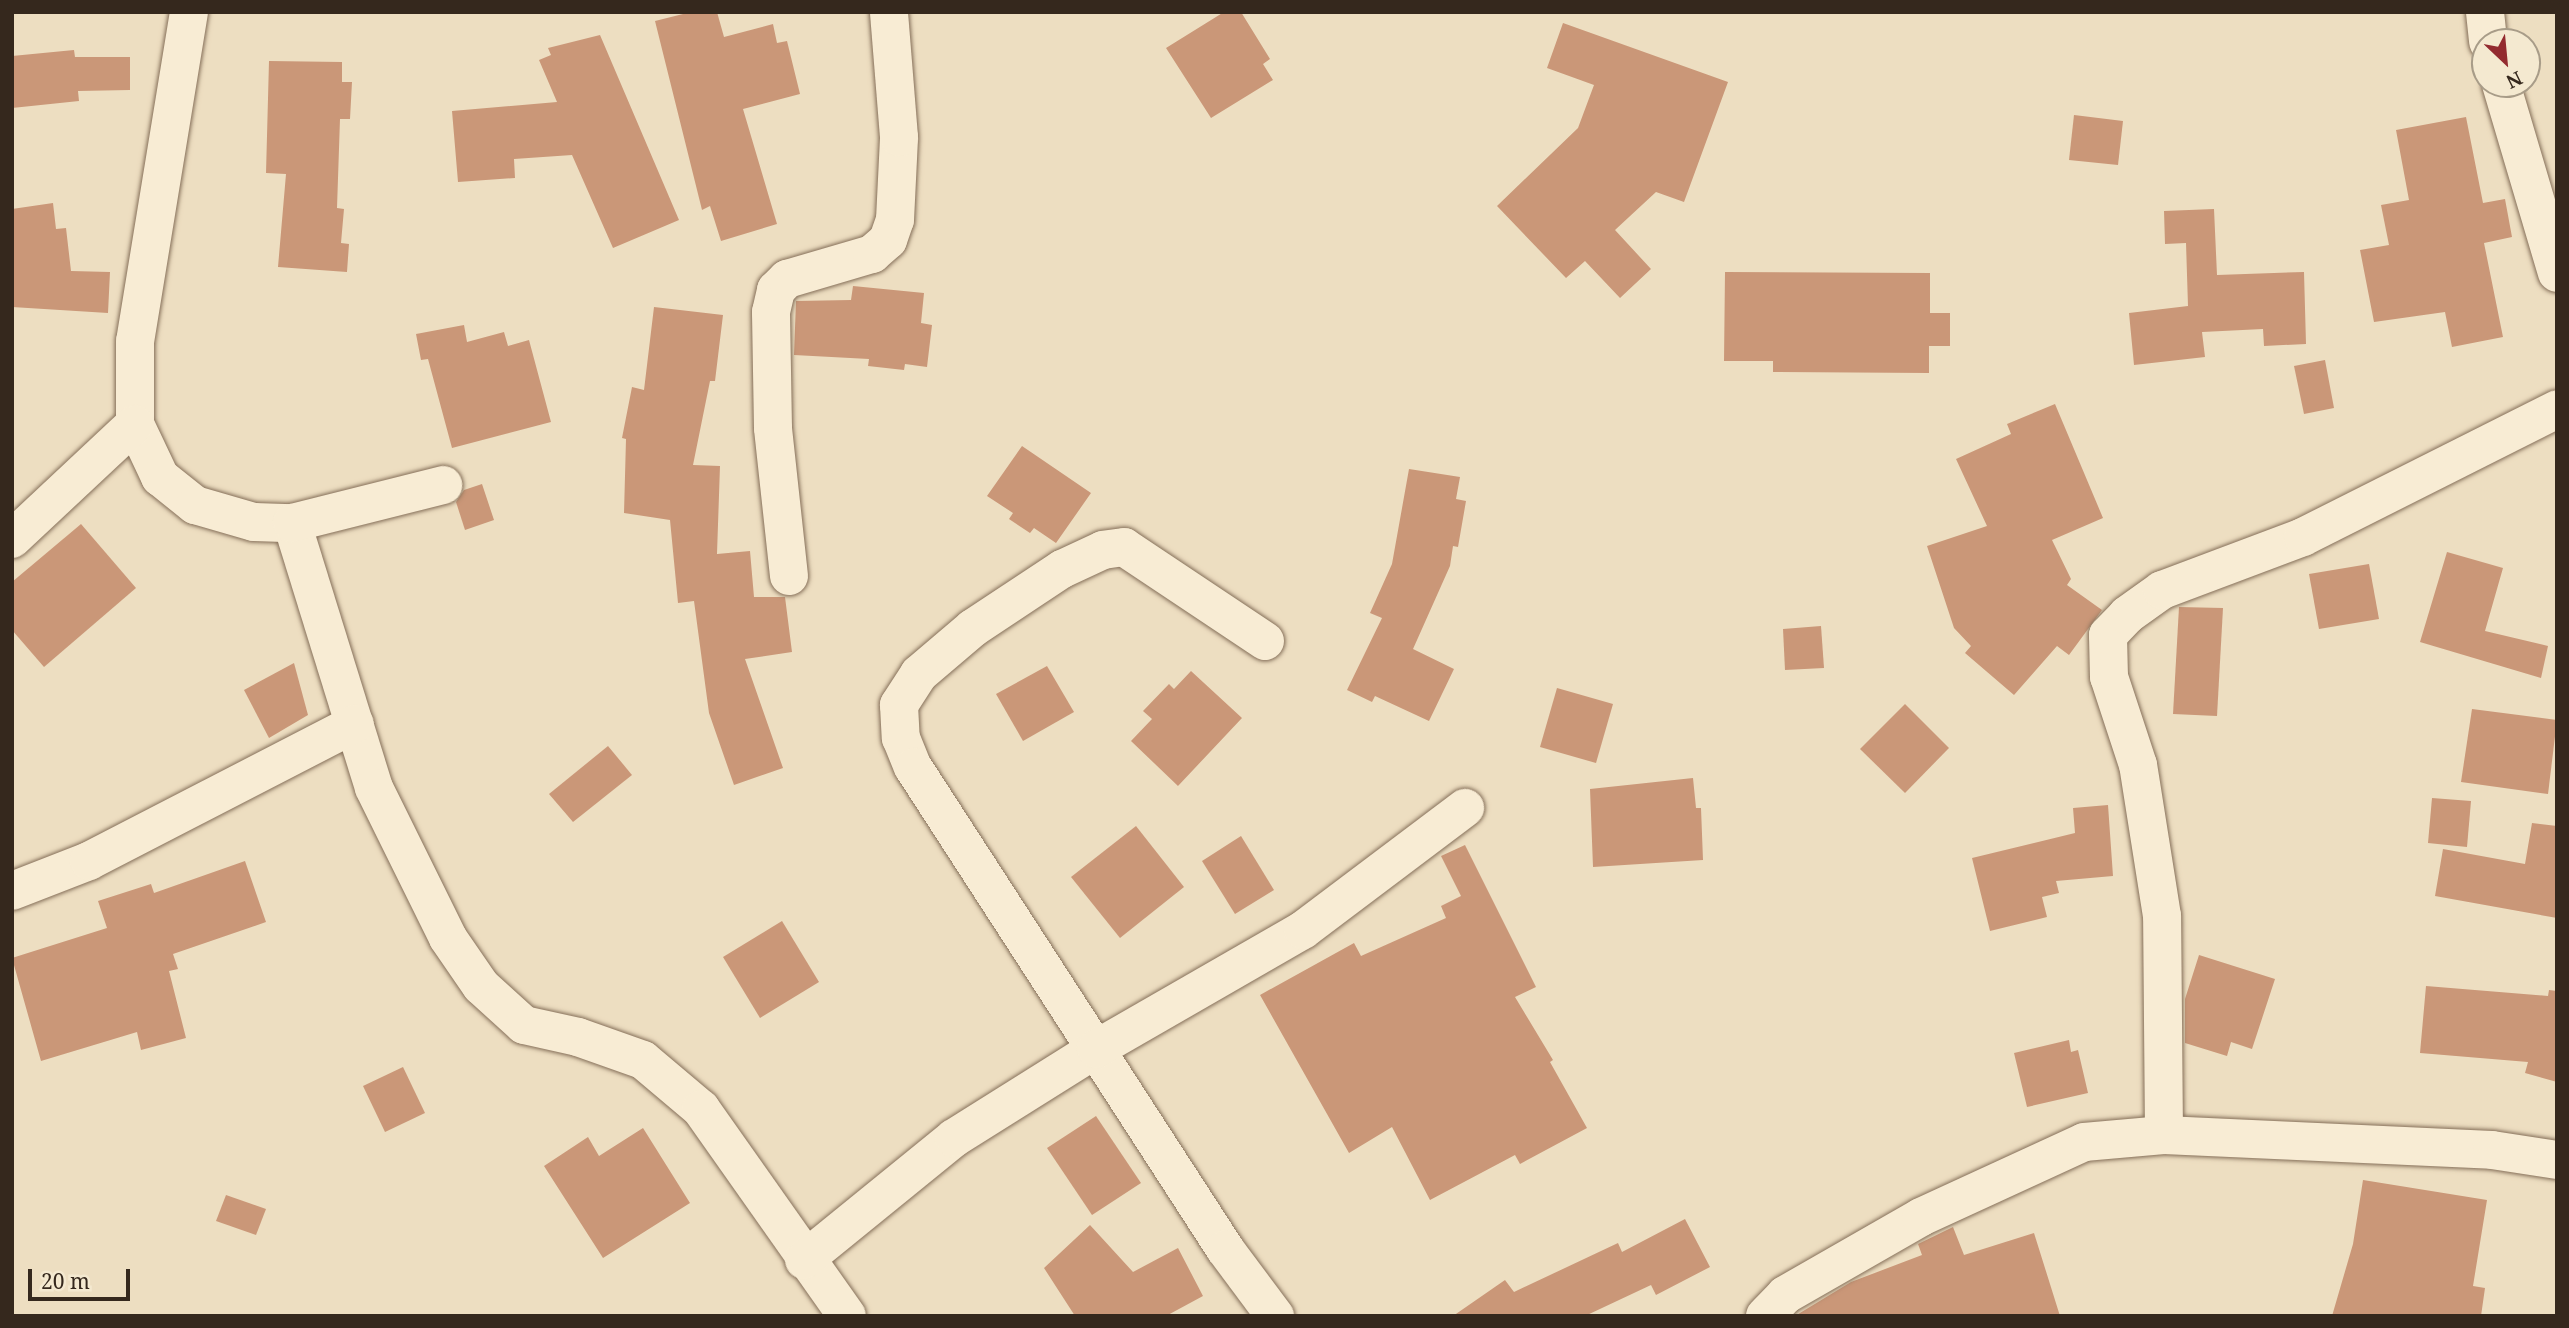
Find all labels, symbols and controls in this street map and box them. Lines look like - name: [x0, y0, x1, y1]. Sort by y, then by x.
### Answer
- north arrow: [2471, 28, 2541, 98]
- text: N: [2502, 65, 2527, 95]
- scale bar: [32, 1254, 133, 1298]
- text: 20 m: [41, 1267, 90, 1295]

